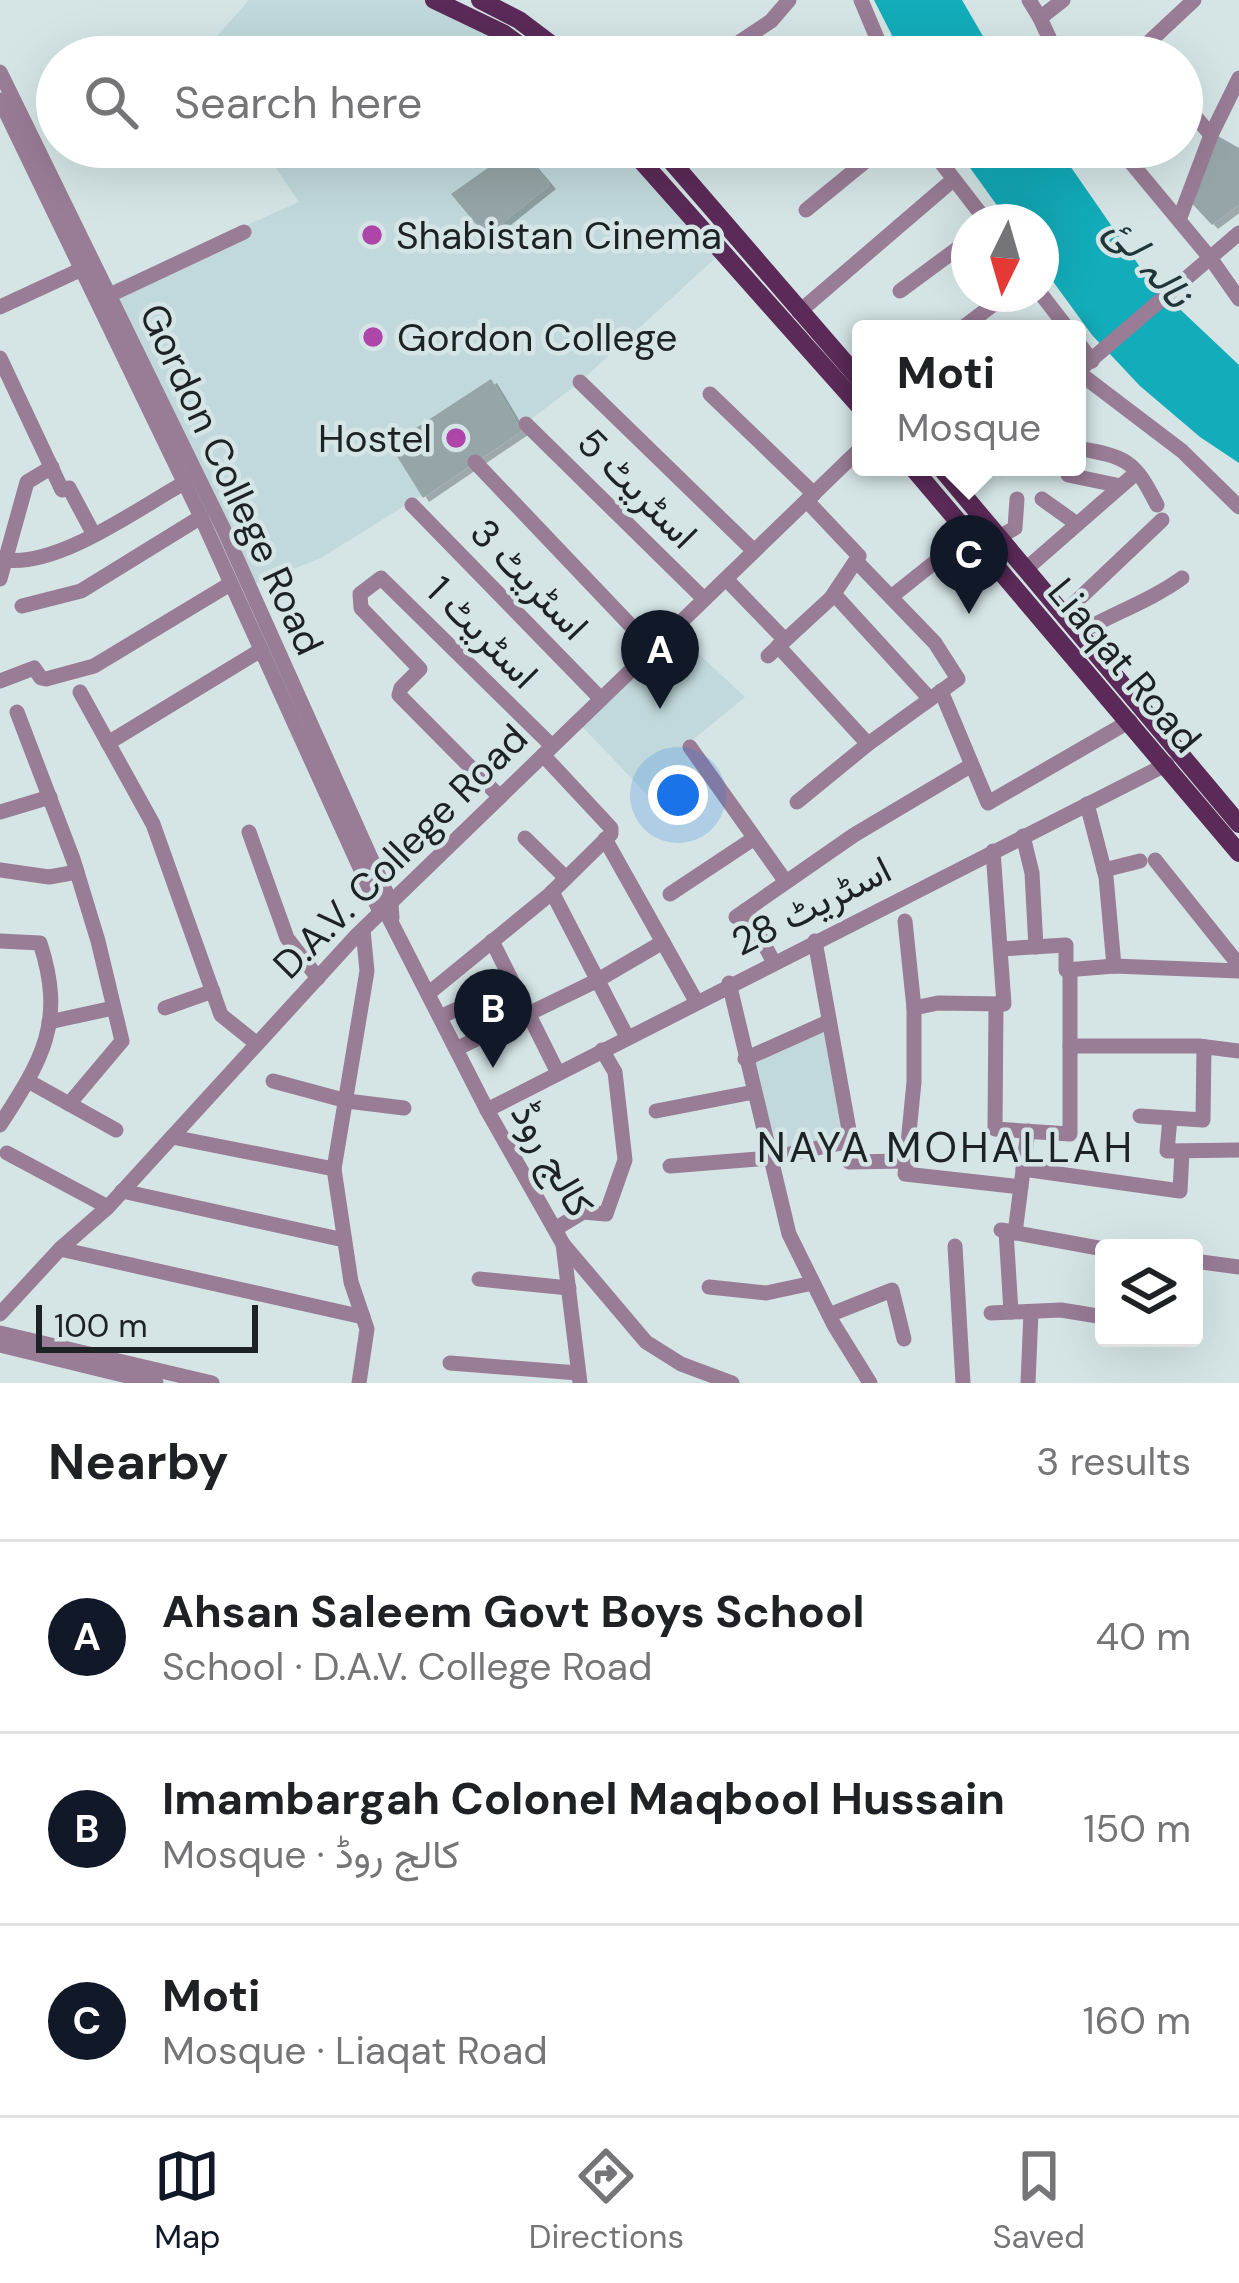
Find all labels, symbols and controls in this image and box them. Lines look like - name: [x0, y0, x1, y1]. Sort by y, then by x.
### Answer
- search box: [36, 36, 1203, 168]
- icon: search: [78, 69, 144, 135]
- text: Search here: [174, 73, 422, 132]
- water label: نالہ لئ: [1094, 203, 1206, 321]
- north arrow: [951, 204, 1059, 312]
- place label: Shabistan Cinema: [396, 210, 722, 261]
- marker: Shabistan Cinema: [359, 222, 385, 248]
- street label: Gordon College Road: [128, 296, 335, 663]
- place label: Gordon College: [397, 312, 677, 363]
- popup: [852, 320, 1086, 476]
- marker: Gordon College: [360, 324, 386, 350]
- text: Moti: [897, 343, 995, 402]
- text: Mosque: [897, 402, 1041, 453]
- place label: Hostel: [318, 413, 432, 464]
- street label: اسٹریٹ 5: [566, 417, 709, 560]
- marker: Hostel: [443, 425, 469, 451]
- street label: اسٹریٹ 3: [459, 508, 600, 651]
- pin: C: [930, 515, 1008, 614]
- street label: اسٹریٹ 1: [415, 565, 550, 700]
- street label: Liaqat Road: [1037, 567, 1213, 763]
- pin: A: [621, 610, 699, 709]
- street label: D.A.V. College Road: [262, 713, 539, 990]
- your location: [648, 765, 708, 825]
- street label: اسٹریٹ 28: [723, 844, 900, 967]
- pin: B: [454, 969, 532, 1068]
- street label: کالج روڈ: [498, 1092, 606, 1227]
- district label: NAYA MOHALLAH: [757, 1120, 1135, 1175]
- map controls: [1095, 1239, 1203, 1347]
- button: layers: [1095, 1239, 1203, 1347]
- scale bar: [36, 1299, 258, 1352]
- text: 100 m: [54, 1304, 148, 1347]
- text: Nearby: [48, 1428, 229, 1495]
- text: 3 results: [1036, 1436, 1191, 1487]
- text: Ahsan Saleem Govt Boys School: [162, 1582, 864, 1641]
- text: A: [73, 1611, 101, 1662]
- text: 40 m: [1096, 1611, 1191, 1662]
- text: School · D.A.V. College Road: [162, 1641, 653, 1692]
- text: Imambargah Colonel Maqbool Hussain: [162, 1769, 1005, 1828]
- text: B: [75, 1803, 99, 1854]
- text: 150 m: [1083, 1803, 1191, 1854]
- text: Mosque · کالج روڈ: [162, 1829, 460, 1880]
- text: Moti: [162, 1966, 260, 2025]
- text: C: [73, 1995, 101, 2046]
- text: 160 m: [1083, 1995, 1191, 2046]
- text: Mosque · Liaqat Road: [162, 2025, 548, 2076]
- tab: Map: [154, 2143, 221, 2258]
- tab: Directions: [529, 2143, 684, 2258]
- tab: Saved: [992, 2143, 1085, 2258]

